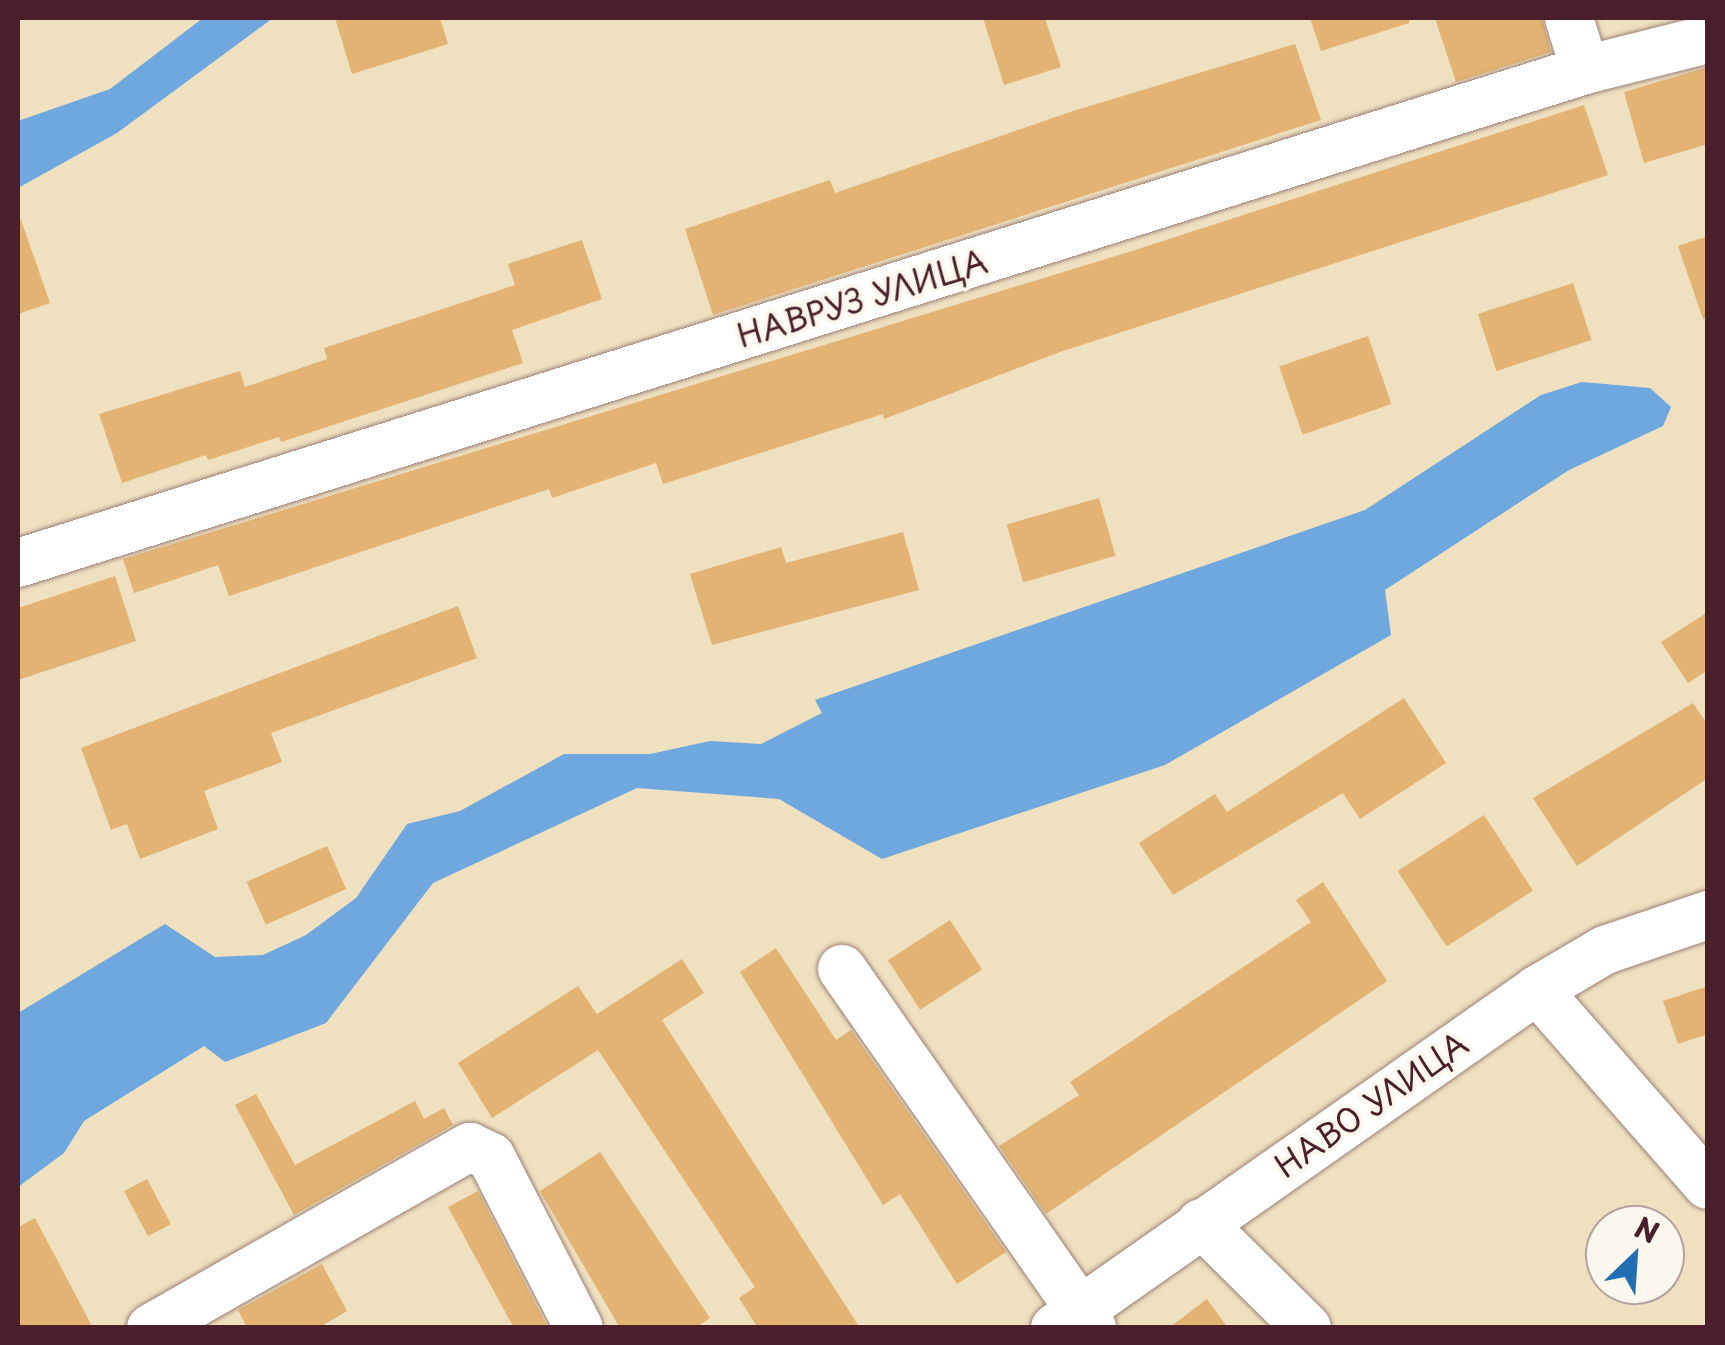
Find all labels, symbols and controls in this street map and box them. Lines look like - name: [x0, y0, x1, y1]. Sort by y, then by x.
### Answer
- street label: НАВРУЗ УЛИЦА: [732, 242, 992, 354]
- street label: НАВО УЛИЦА: [1268, 1024, 1474, 1184]
- north arrow: [1585, 1205, 1685, 1305]
- text: N: [1628, 1205, 1666, 1253]

